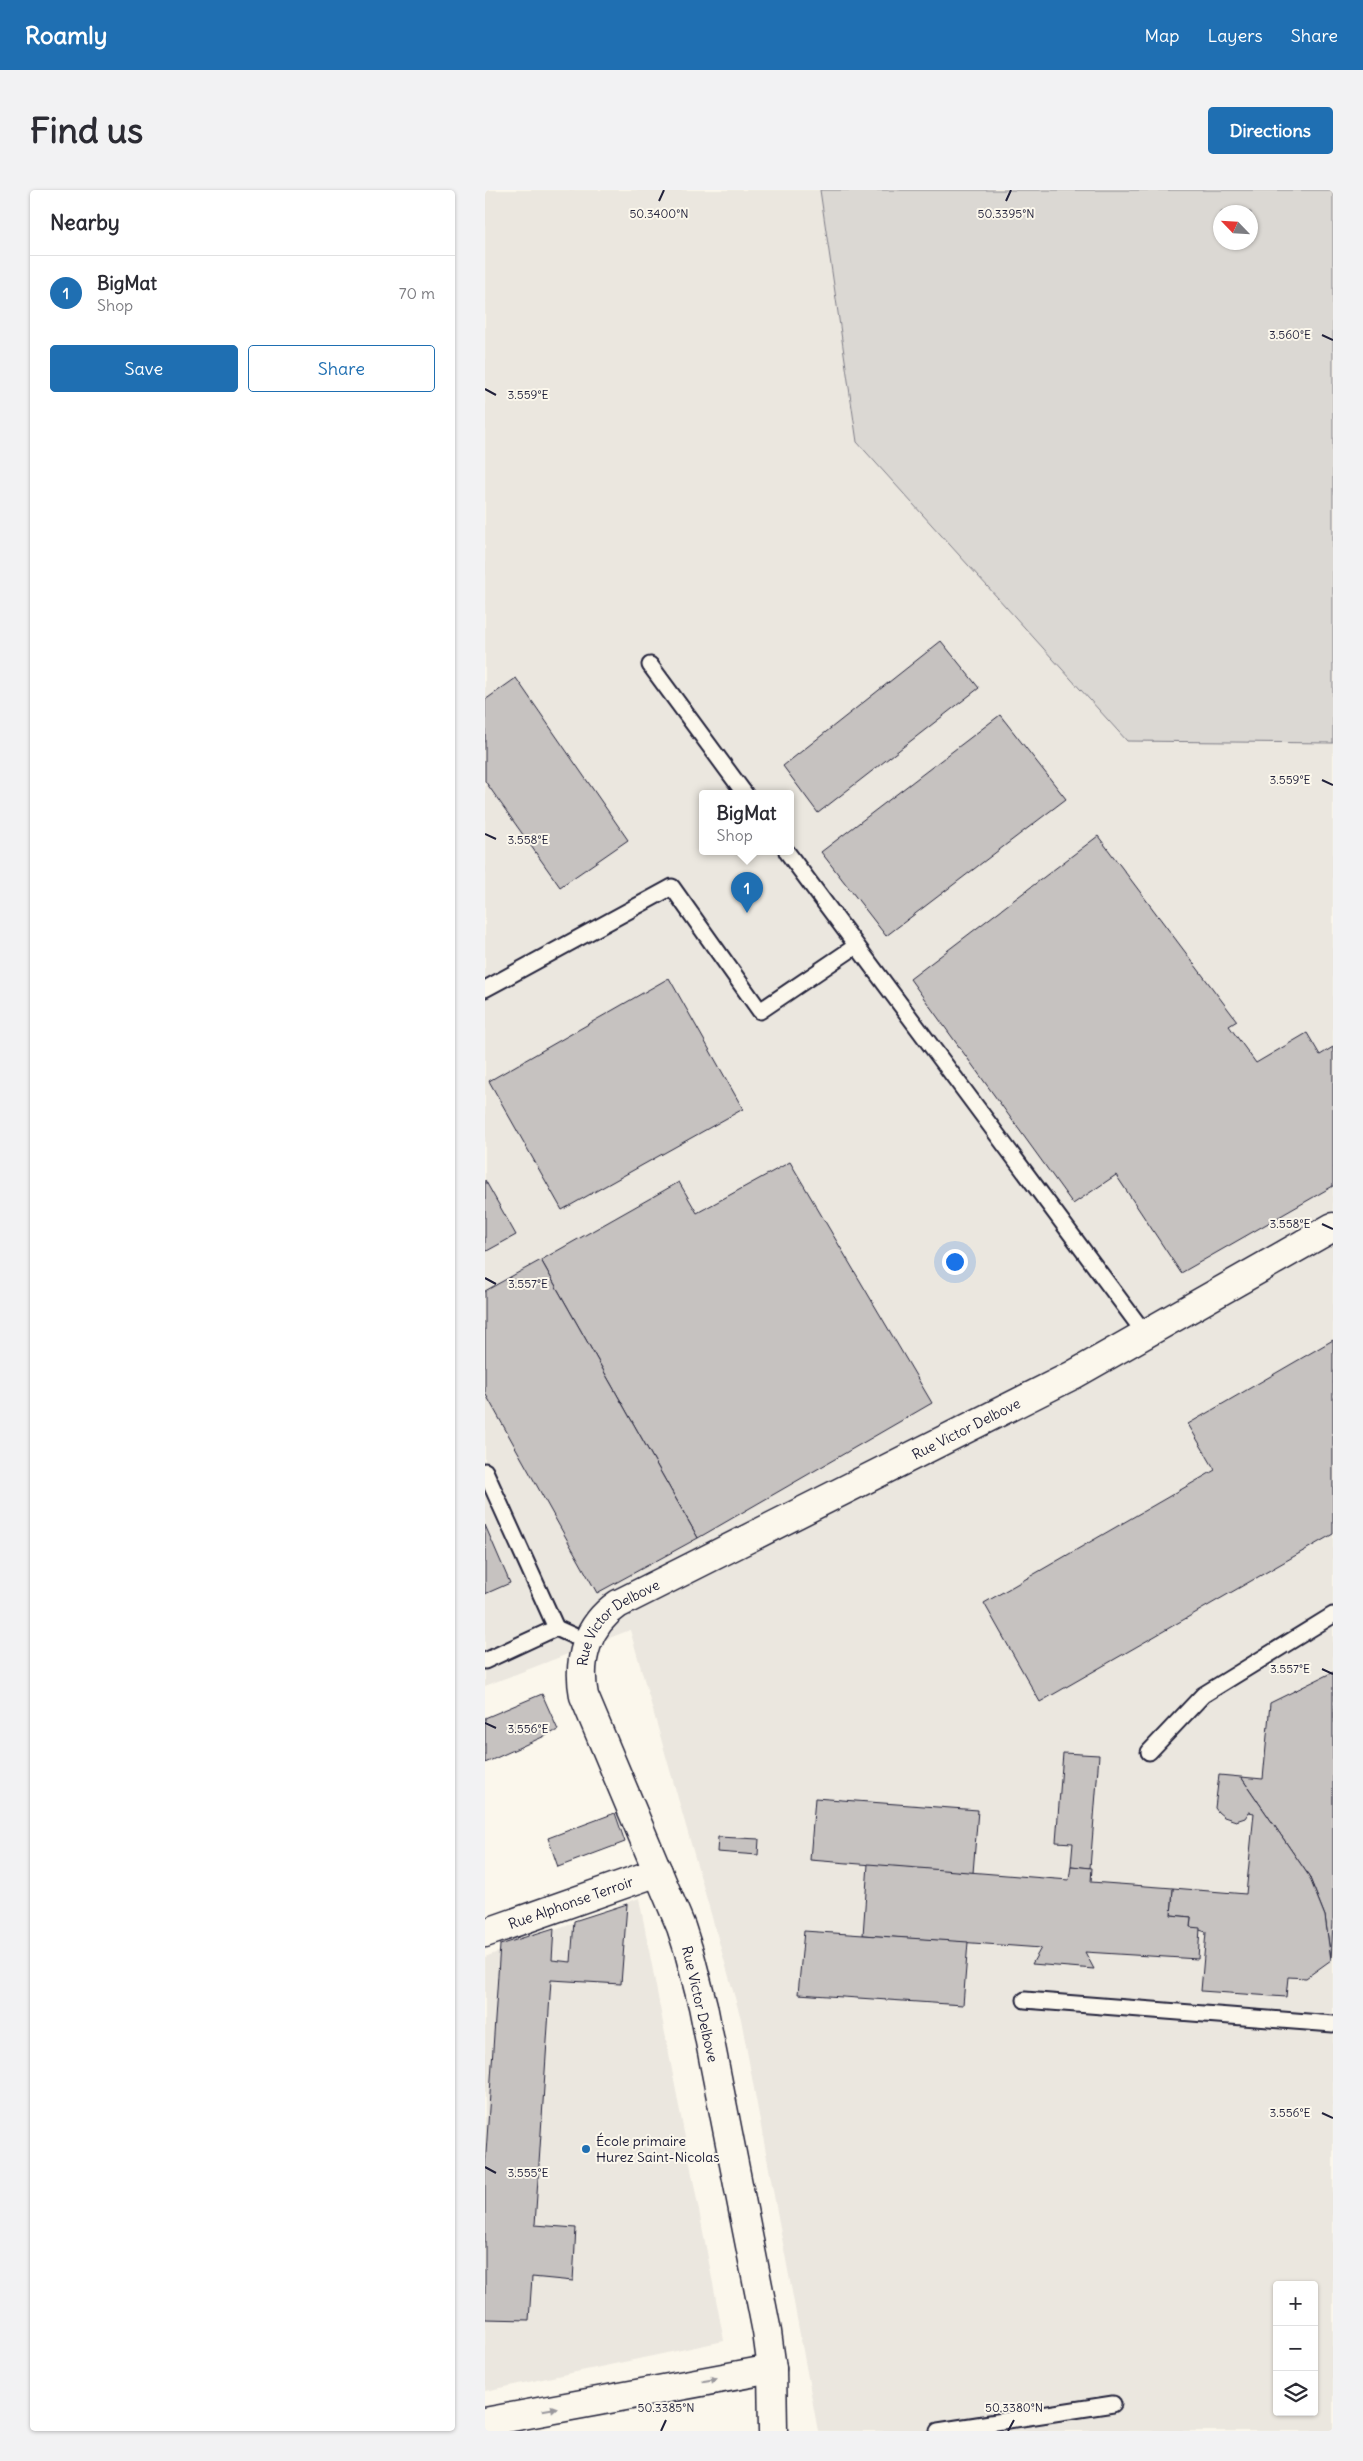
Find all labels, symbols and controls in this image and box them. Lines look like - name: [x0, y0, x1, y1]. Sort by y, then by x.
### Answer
- text: Roamly: [25, 20, 107, 50]
- text: Map: [1144, 24, 1179, 47]
- text: Layers: [1207, 24, 1263, 47]
- text: Share: [1291, 24, 1338, 47]
- button: Directions: [1208, 107, 1333, 154]
- text: Find us: [30, 108, 143, 152]
- north arrow: [1213, 205, 1258, 250]
- text: 50.3400°N: [629, 206, 689, 221]
- text: 50.3395°N: [977, 206, 1035, 221]
- text: Nearby: [50, 209, 120, 236]
- text: BigMat: [97, 271, 157, 295]
- text: 1: [63, 283, 69, 303]
- text: 70 m: [399, 283, 435, 303]
- text: Shop: [97, 295, 133, 315]
- text: 3.560°E: [1269, 327, 1311, 342]
- button: Save: [50, 345, 238, 392]
- button: Share: [248, 345, 435, 392]
- text: 3.559°E: [507, 387, 549, 402]
- text: 3.559°E: [1269, 772, 1311, 787]
- popup: [699, 790, 794, 855]
- text: BigMat: [717, 801, 776, 825]
- text: Shop: [717, 825, 753, 845]
- text: 3.558°E: [507, 832, 549, 847]
- pin: 1: [731, 872, 763, 913]
- text: 3.558°E: [1269, 1216, 1311, 1231]
- your location: [942, 1249, 968, 1275]
- text: 3.557°E: [508, 1276, 548, 1291]
- street label: Rue Victor Delbove: [909, 1394, 1023, 1464]
- street label: Rue Victor Delbove: [573, 1576, 662, 1667]
- text: 3.557°E: [1270, 1661, 1310, 1676]
- text: 3.556°E: [507, 1721, 549, 1736]
- street label: Rue Alphonse Terroir: [506, 1872, 636, 1933]
- street label: Rue Victor Delbove: [678, 1944, 722, 2064]
- text: 3.556°E: [1269, 2105, 1311, 2120]
- place label: École primaire Hurez Saint-Nicolas: [596, 2132, 720, 2166]
- marker: École primaire Hurez Saint-Nicolas: [580, 2143, 592, 2155]
- text: 3.555°E: [507, 2165, 549, 2180]
- map controls: [1273, 2281, 1318, 2416]
- button: +: [1273, 2281, 1318, 2326]
- button: −: [1273, 2326, 1318, 2371]
- button: layers: [1273, 2371, 1318, 2416]
- one-way arrow: [702, 2376, 718, 2384]
- text: 50.3385°N: [637, 2400, 695, 2415]
- text: 50.3380°N: [985, 2400, 1043, 2415]
- one-way arrow: [542, 2404, 558, 2412]

